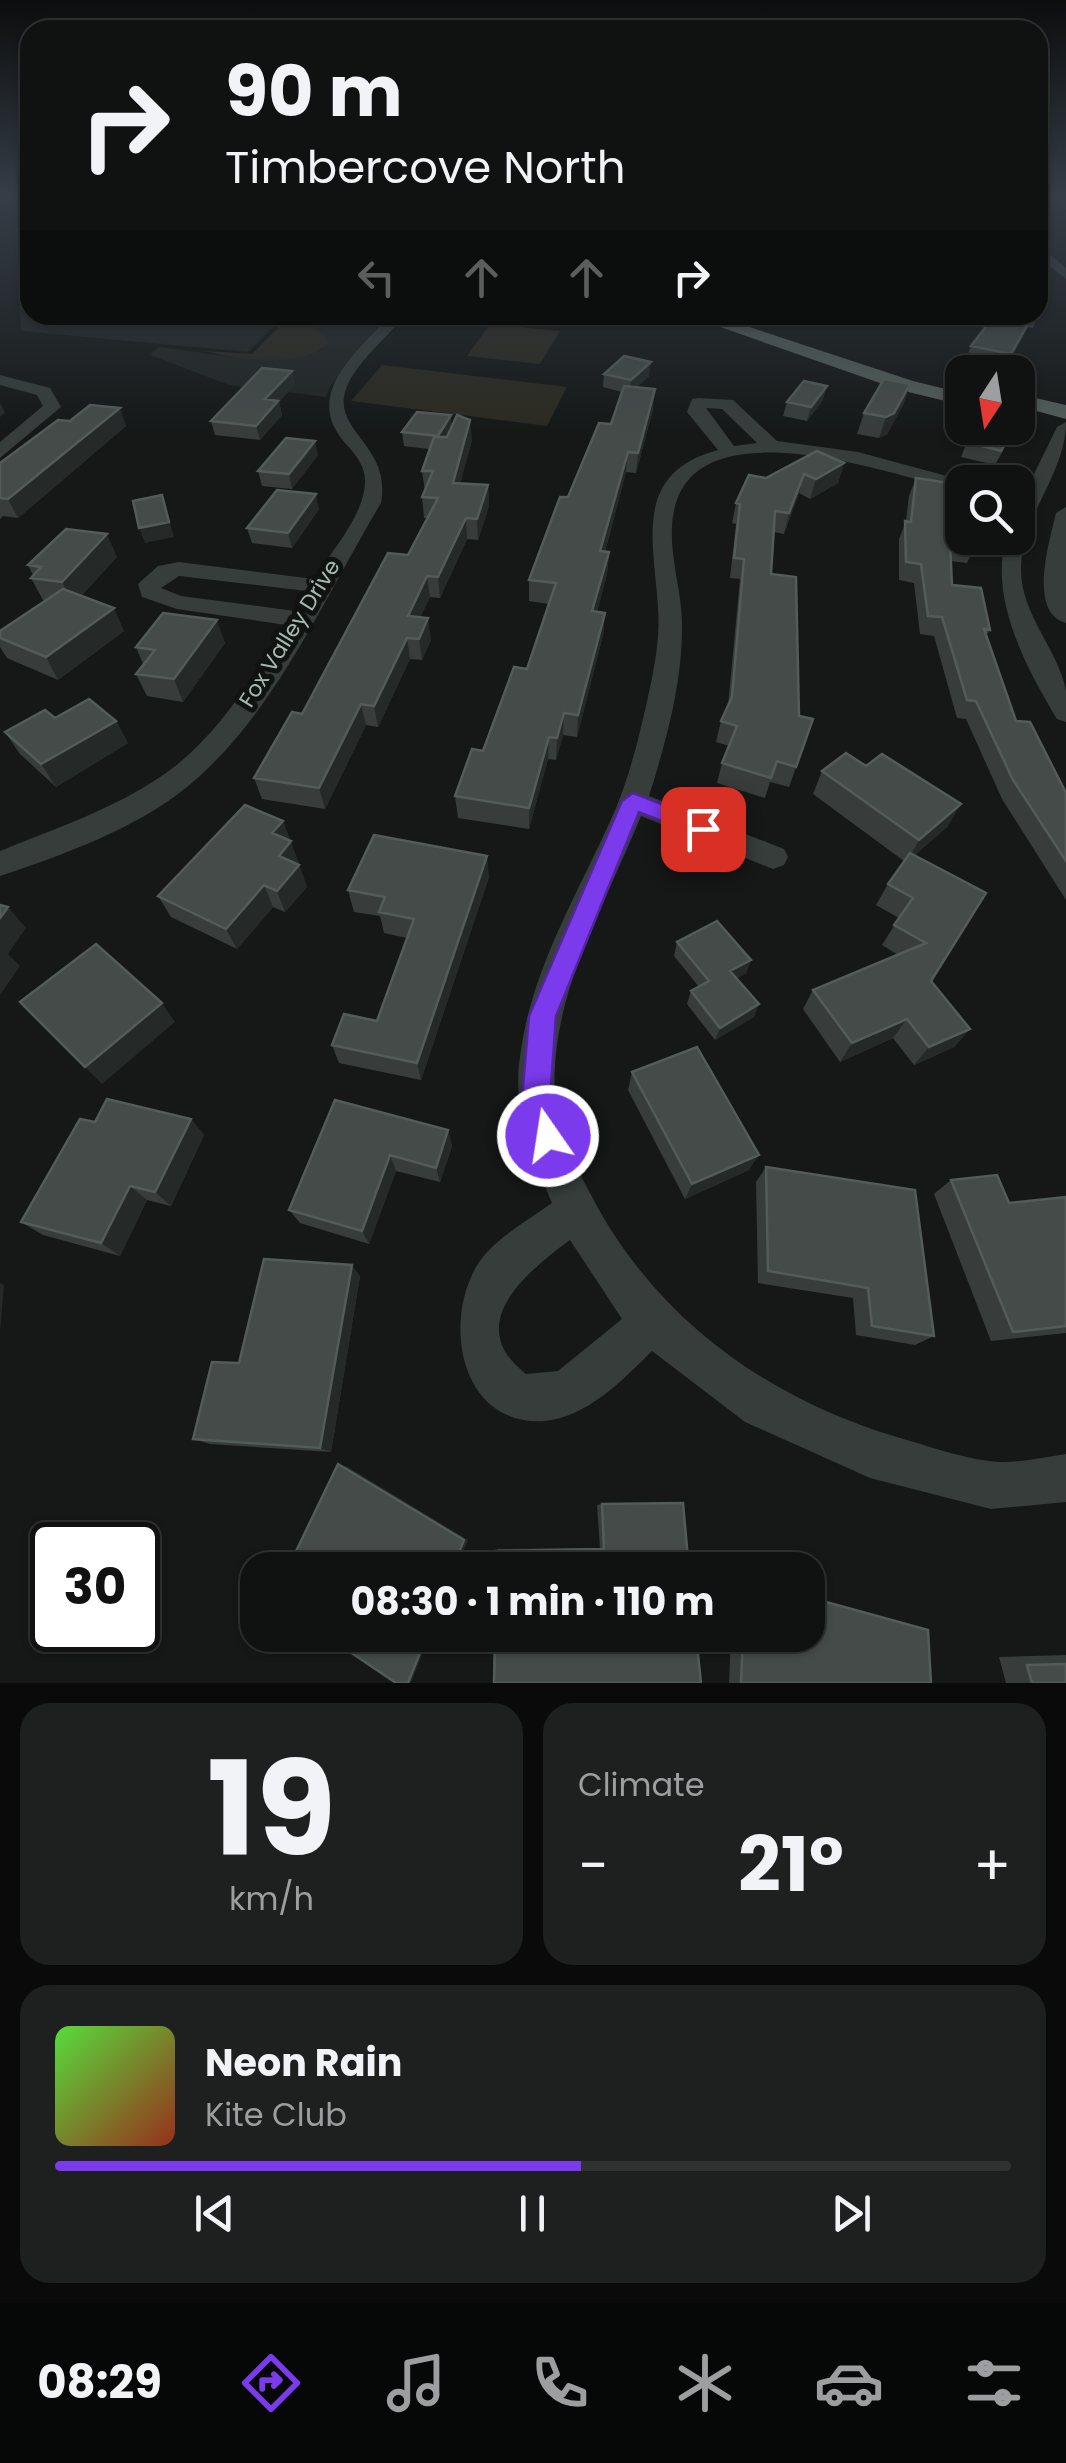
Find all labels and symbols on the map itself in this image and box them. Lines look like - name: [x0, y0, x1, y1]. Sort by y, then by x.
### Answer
- north arrow: [945, 355, 1035, 445]
- street label: Fox Valley Drive: [231, 553, 347, 713]
- pin: [661, 787, 746, 872]
- position arrow: [496, 1084, 600, 1188]
- speed limit sign: 30: [30, 1522, 160, 1652]

